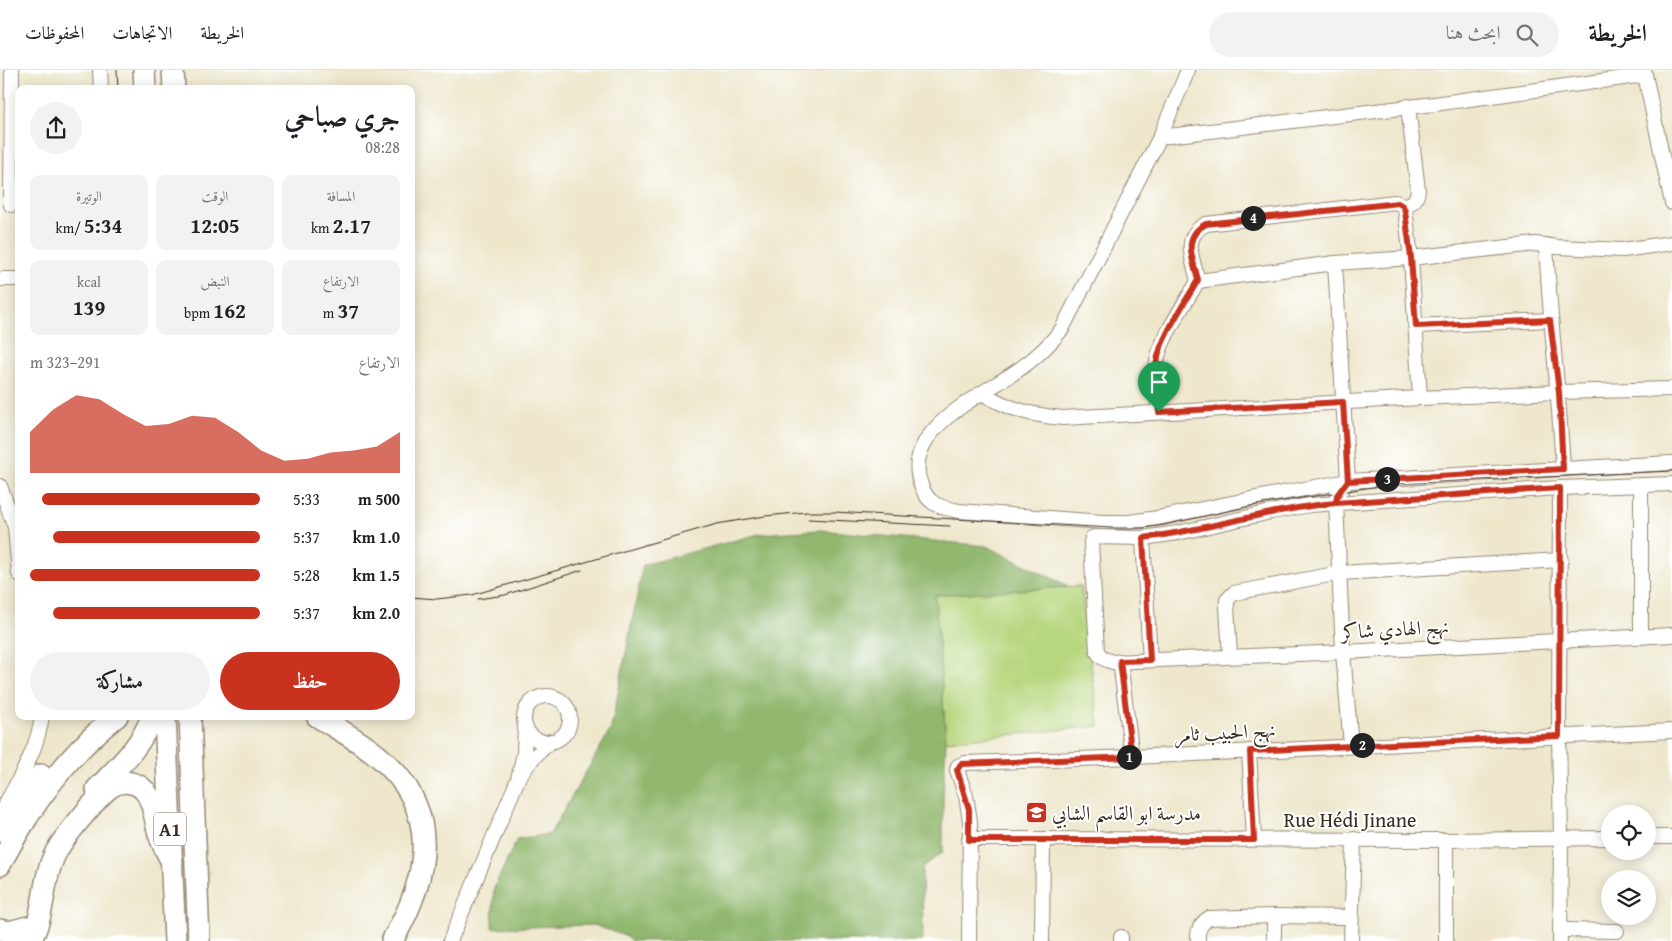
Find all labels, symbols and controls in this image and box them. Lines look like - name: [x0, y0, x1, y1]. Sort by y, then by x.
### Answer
- search box: [1209, 12, 1559, 57]
- text: الخريطة: [1589, 15, 1647, 50]
- text: ابحث هنا: [1446, 18, 1501, 46]
- text: المحفوظات: [25, 19, 84, 46]
- text: الاتجاهات: [112, 19, 172, 46]
- text: الخريطة: [200, 19, 244, 46]
- icon: search: [1513, 21, 1541, 49]
- text: جري صباحي: [284, 95, 400, 136]
- button: share: [30, 102, 82, 154]
- text: 08:28: [365, 135, 400, 159]
- text: الوتيرة: [76, 186, 102, 206]
- text: الوقت: [202, 186, 228, 206]
- text: المسافة: [327, 186, 355, 206]
- pin: 4: [1240, 206, 1266, 230]
- text: 4: [1250, 208, 1257, 228]
- text: 5:34: [84, 210, 122, 241]
- text: 12:05: [190, 210, 240, 241]
- text: 2.17: [333, 210, 371, 241]
- text: /km: [56, 218, 84, 238]
- text: km: [311, 218, 333, 238]
- text: النبض: [201, 271, 229, 291]
- text: الارتفاع: [323, 271, 359, 291]
- text: kcal: [77, 272, 101, 292]
- text: 139: [73, 292, 105, 323]
- text: 162: [213, 295, 246, 326]
- text: 37: [337, 295, 359, 326]
- text: bpm: [184, 303, 213, 323]
- text: m: [323, 303, 337, 323]
- text: 291–323 m: [30, 350, 100, 374]
- text: الارتفاع: [358, 350, 400, 374]
- pin: [1138, 361, 1180, 412]
- icon: arrive: [1145, 368, 1173, 396]
- pin: 3: [1374, 466, 1400, 492]
- text: 3: [1384, 469, 1391, 489]
- text: 5:33: [293, 487, 320, 511]
- text: 500 m: [358, 487, 400, 511]
- text: 5:37: [293, 525, 320, 549]
- text: 1.0 km: [353, 525, 400, 549]
- text: 5:28: [293, 563, 320, 587]
- text: 1.5 km: [353, 563, 400, 587]
- text: 5:37: [293, 601, 320, 625]
- text: 2.0 km: [353, 601, 400, 625]
- street label: نهج الهادي شاكر: [1339, 611, 1450, 650]
- button: مشاركة: [30, 652, 210, 710]
- button: حفظ: [220, 652, 400, 710]
- street label: نهج الحبيب ثامر: [1174, 714, 1277, 753]
- pin: 2: [1350, 732, 1374, 758]
- text: 2: [1359, 735, 1366, 755]
- pin: 1: [1116, 744, 1142, 770]
- text: 1: [1126, 747, 1133, 767]
- place label: مدرسة ابو القاسم الشابي: [1052, 798, 1201, 833]
- school or university icon: مدرسة ابو القاسم الشابي: [1024, 801, 1048, 825]
- street label: Rue Hédi Jinane: [1284, 805, 1416, 834]
- map controls: [1601, 805, 1656, 925]
- button: locate: [1601, 805, 1656, 860]
- road number: A1: [154, 812, 186, 846]
- button: layers: [1601, 870, 1656, 925]

